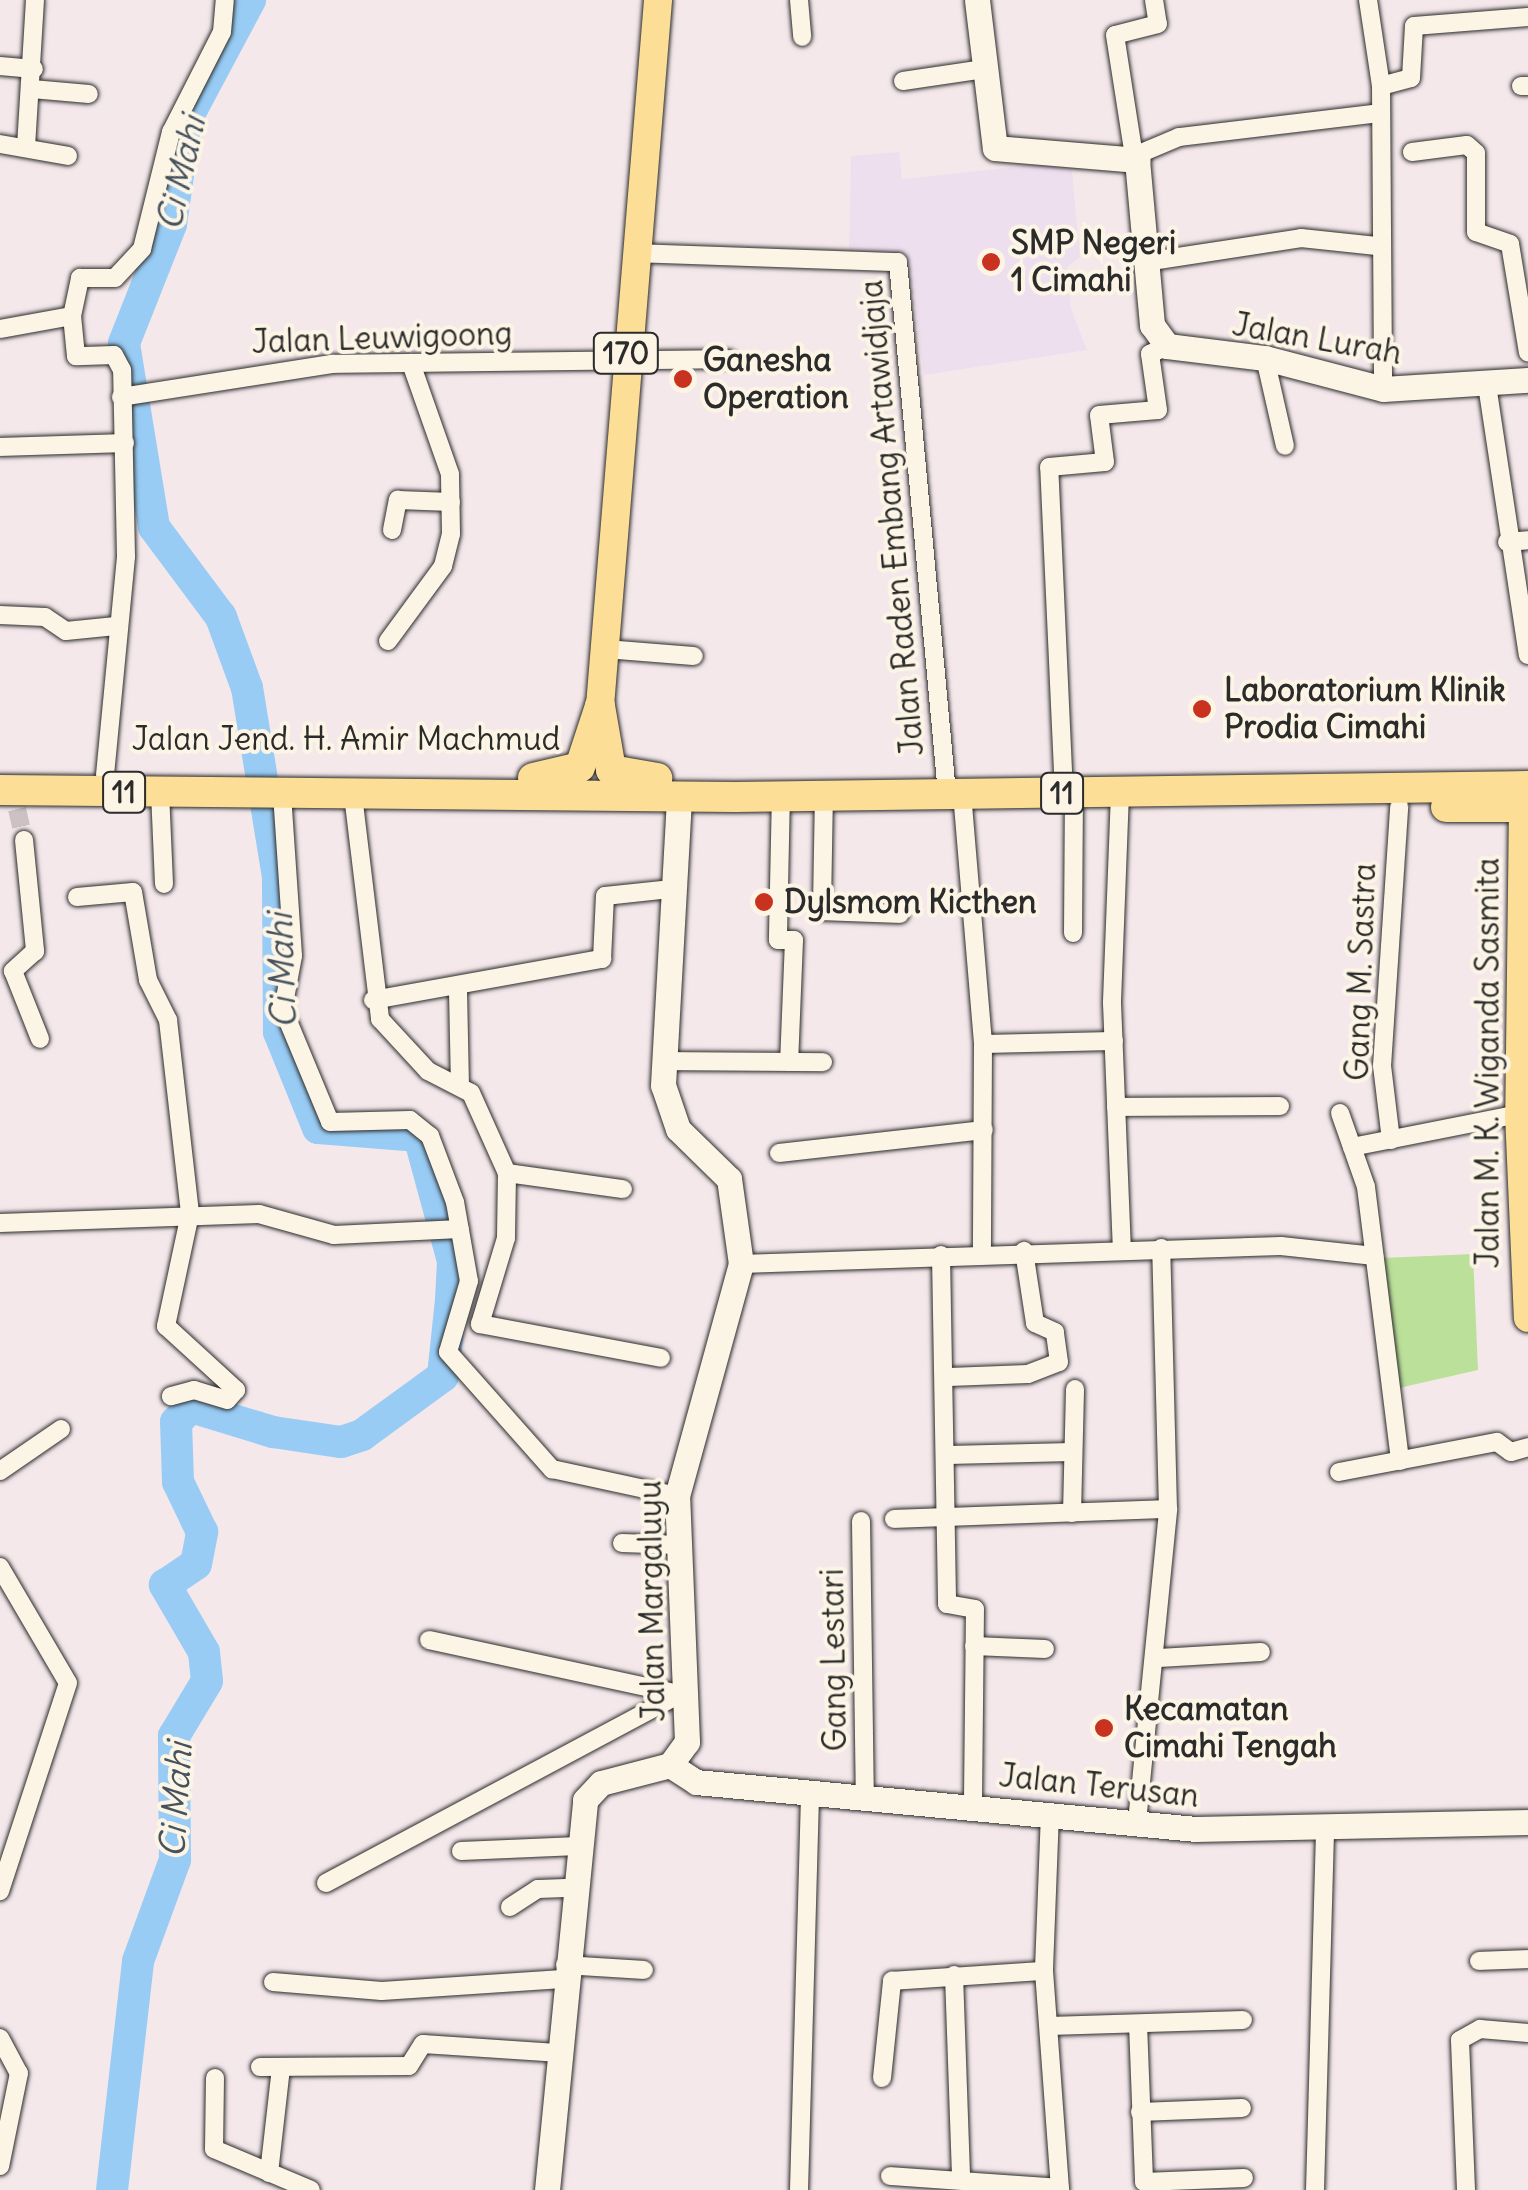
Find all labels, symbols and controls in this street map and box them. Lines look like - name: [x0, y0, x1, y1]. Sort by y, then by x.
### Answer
- water label: Ci Mahi: [147, 112, 213, 234]
- place label: SMP Negeri 1 Cimahi: [1011, 225, 1176, 300]
- marker: SMP Negeri 1 Cimahi: [980, 251, 1002, 273]
- street label: Jalan Raden Embang Artawidjaja: [852, 278, 932, 758]
- street label: Jalan Lurah: [1229, 305, 1405, 373]
- street label: Jalan Leuwigoong: [251, 314, 513, 362]
- road number: 170: [591, 328, 661, 378]
- place label: Ganesha Operation: [703, 342, 849, 417]
- marker: Ganesha Operation: [672, 368, 694, 390]
- place label: Laboratorium Klinik Prodia Cimahi: [1224, 672, 1506, 747]
- marker: Laboratorium Klinik Prodia Cimahi: [1189, 696, 1215, 722]
- street label: Jalan Jend. H. Amir Machmud: [132, 720, 560, 758]
- road number: 11: [102, 767, 146, 817]
- road number: 11: [1040, 768, 1084, 818]
- street label: Jalan M. K. Wiganda Sasmita: [1469, 858, 1507, 1268]
- street label: Gang M. Sastra: [1338, 862, 1384, 1082]
- place label: Dylsmom Kicthen: [784, 883, 1037, 921]
- marker: Dylsmom Kicthen: [753, 891, 775, 913]
- water label: Ci Mahi: [258, 913, 304, 1029]
- street label: Jalan Margaluyu: [631, 1480, 673, 1722]
- street label: Gang Lestari: [813, 1568, 855, 1752]
- place label: Kecamatan Cimahi Tengah: [1124, 1691, 1337, 1766]
- marker: Kecamatan Cimahi Tengah: [1093, 1717, 1115, 1739]
- water label: Ci Mahi: [150, 1741, 200, 1859]
- street label: Jalan Terusan: [997, 1756, 1201, 1816]

